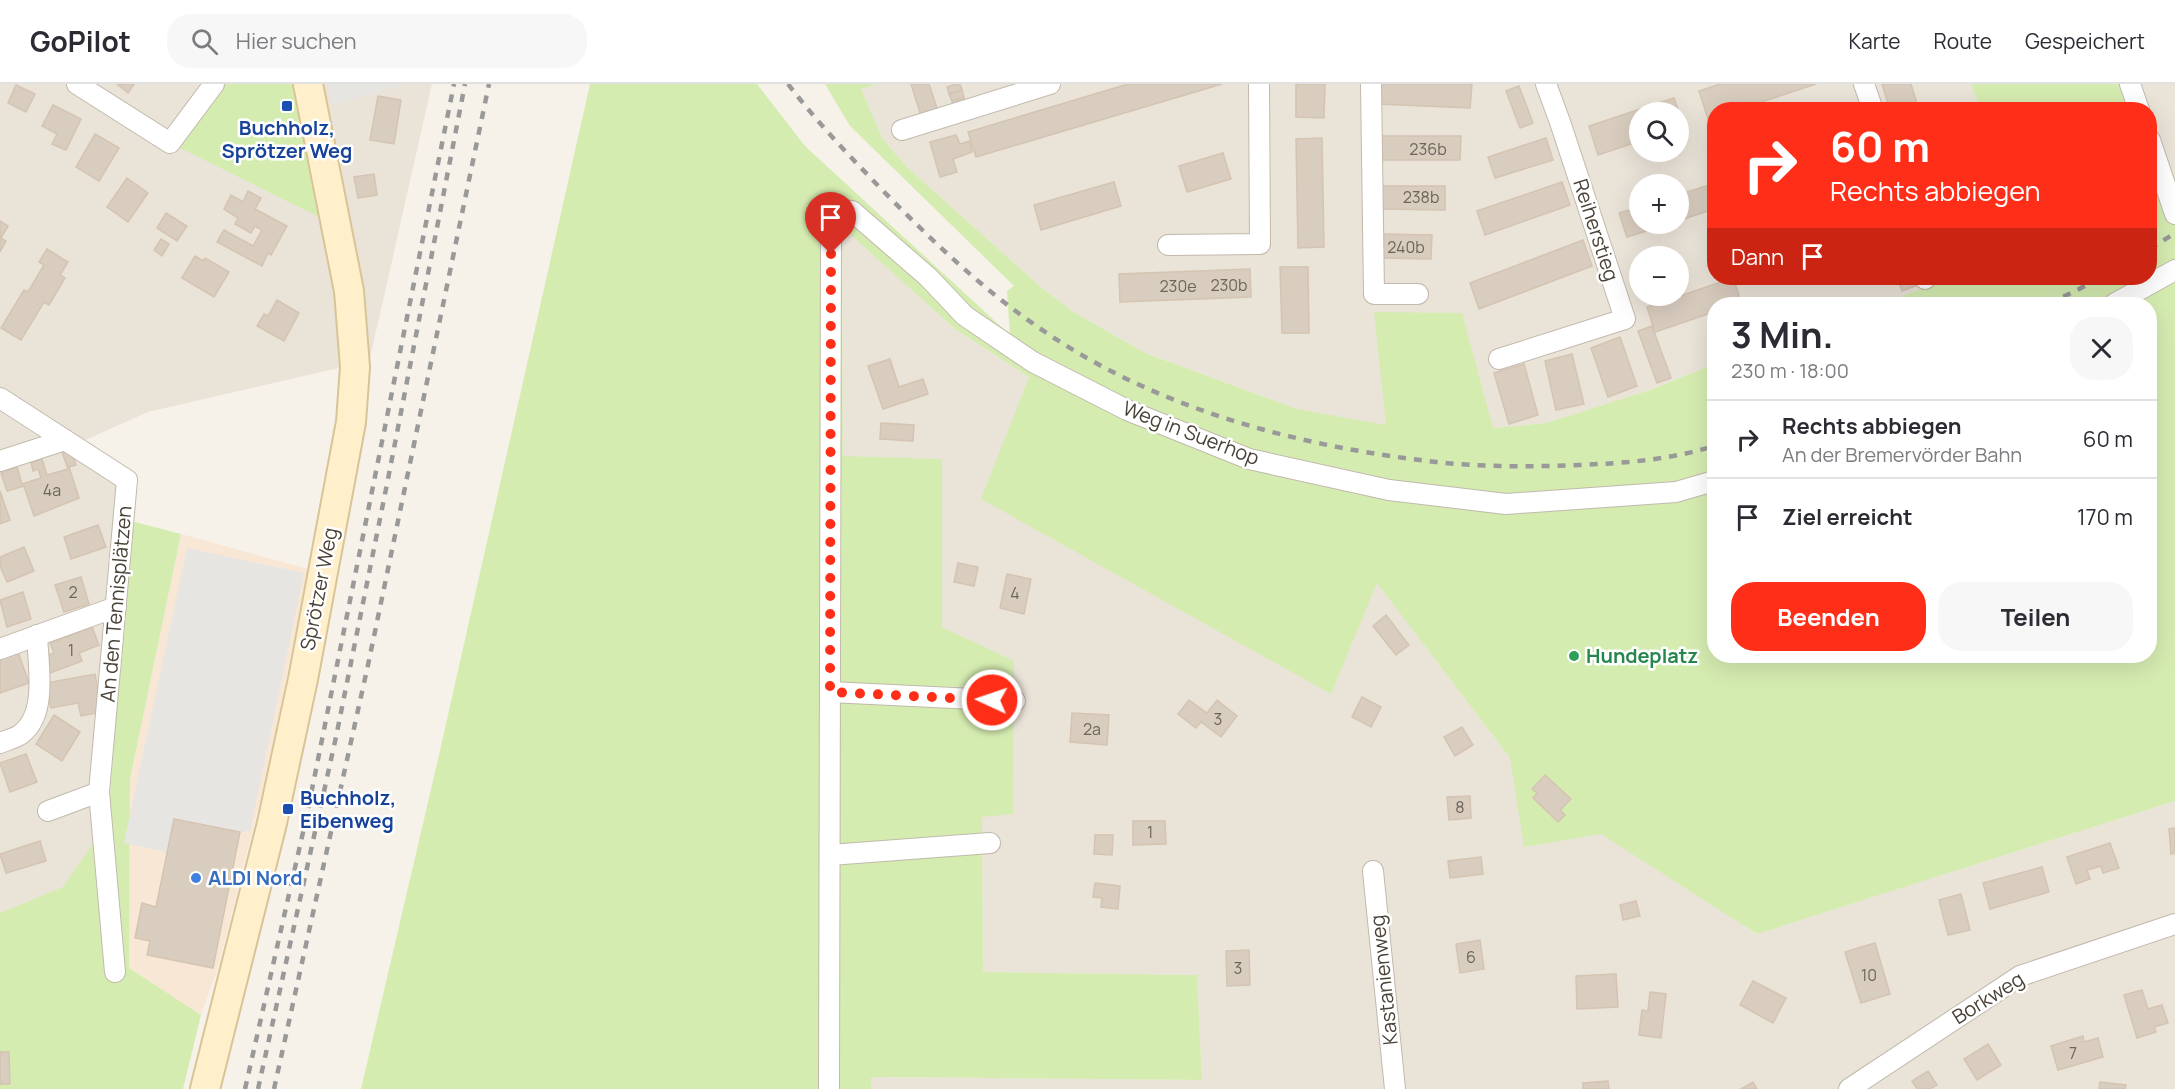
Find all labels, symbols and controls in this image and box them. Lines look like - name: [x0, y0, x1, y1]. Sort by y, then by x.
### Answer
- search box: [167, 14, 587, 68]
- text: GoPilot: [30, 22, 131, 60]
- icon: search: [188, 25, 221, 58]
- text: Hier suchen: [236, 26, 357, 56]
- text: Karte: [1849, 27, 1901, 55]
- text: Route: [1934, 27, 1992, 55]
- text: Gespeichert: [2025, 27, 2145, 55]
- marker: Buchholz, Sprötzer Weg: [280, 99, 294, 113]
- map controls: [1629, 102, 1689, 306]
- button: search: [1629, 102, 1689, 162]
- place label: Buchholz, Sprötzer Weg: [222, 114, 352, 164]
- text: 60 m: [1830, 117, 1930, 175]
- icon: right: [1731, 126, 1809, 204]
- house number: 236b: [1409, 138, 1447, 160]
- text: Rechts abbiegen: [1830, 172, 2041, 209]
- button: +: [1629, 174, 1689, 234]
- street label: Reiherstieg: [1567, 175, 1626, 284]
- house number: 238b: [1403, 186, 1439, 208]
- pin: [805, 192, 856, 254]
- icon: arrive: [814, 201, 847, 234]
- house number: 240b: [1387, 236, 1425, 258]
- icon: arrive: [1796, 240, 1829, 273]
- text: Dann: [1731, 242, 1784, 272]
- button: −: [1629, 246, 1689, 306]
- house number: 230b: [1210, 274, 1248, 296]
- house number: 230e: [1159, 275, 1197, 297]
- text: 3 Min.: [1731, 310, 1833, 359]
- button: close: [2070, 317, 2133, 380]
- text: 230 m · 18:00: [1731, 357, 1849, 384]
- street label: Weg in Suerhop: [1119, 394, 1264, 471]
- text: Rechts abbiegen: [1782, 411, 1961, 441]
- icon: right: [1731, 423, 1764, 456]
- text: 60 m: [2083, 424, 2133, 454]
- text: An der Bremervörder Bahn: [1782, 441, 2022, 468]
- house number: 4a: [43, 479, 61, 501]
- icon: arrive: [1731, 501, 1764, 534]
- text: Ziel erreicht: [1782, 502, 1913, 532]
- text: 170 m: [2077, 502, 2133, 532]
- street label: An den Tennisplätzen: [93, 505, 138, 703]
- street label: Sprötzer Weg: [293, 525, 344, 653]
- house number: 2: [68, 581, 78, 603]
- house number: 4: [1010, 582, 1020, 604]
- button: Beenden: [1731, 582, 1926, 651]
- button: Teilen: [1938, 582, 2133, 651]
- house number: 1: [68, 639, 74, 661]
- place label: Hundeplatz: [1586, 642, 1698, 669]
- marker: Hundeplatz: [1567, 649, 1581, 663]
- position arrow: [960, 668, 1024, 732]
- house number: 3: [1214, 708, 1222, 730]
- house number: 2a: [1083, 718, 1101, 740]
- place label: Buchholz, Eibenweg: [300, 784, 396, 834]
- house number: 8: [1455, 796, 1465, 818]
- marker: Buchholz, Eibenweg: [281, 802, 295, 816]
- house number: 1: [1147, 821, 1153, 843]
- place label: ALDI Nord: [208, 864, 303, 891]
- marker: ALDI Nord: [189, 871, 203, 885]
- street label: Kastanienweg: [1363, 914, 1404, 1047]
- house number: 6: [1466, 946, 1476, 968]
- house number: 3: [1234, 957, 1242, 979]
- house number: 10: [1861, 964, 1877, 986]
- street label: Borkweg: [1947, 965, 2029, 1030]
- house number: 7: [2069, 1042, 2077, 1064]

